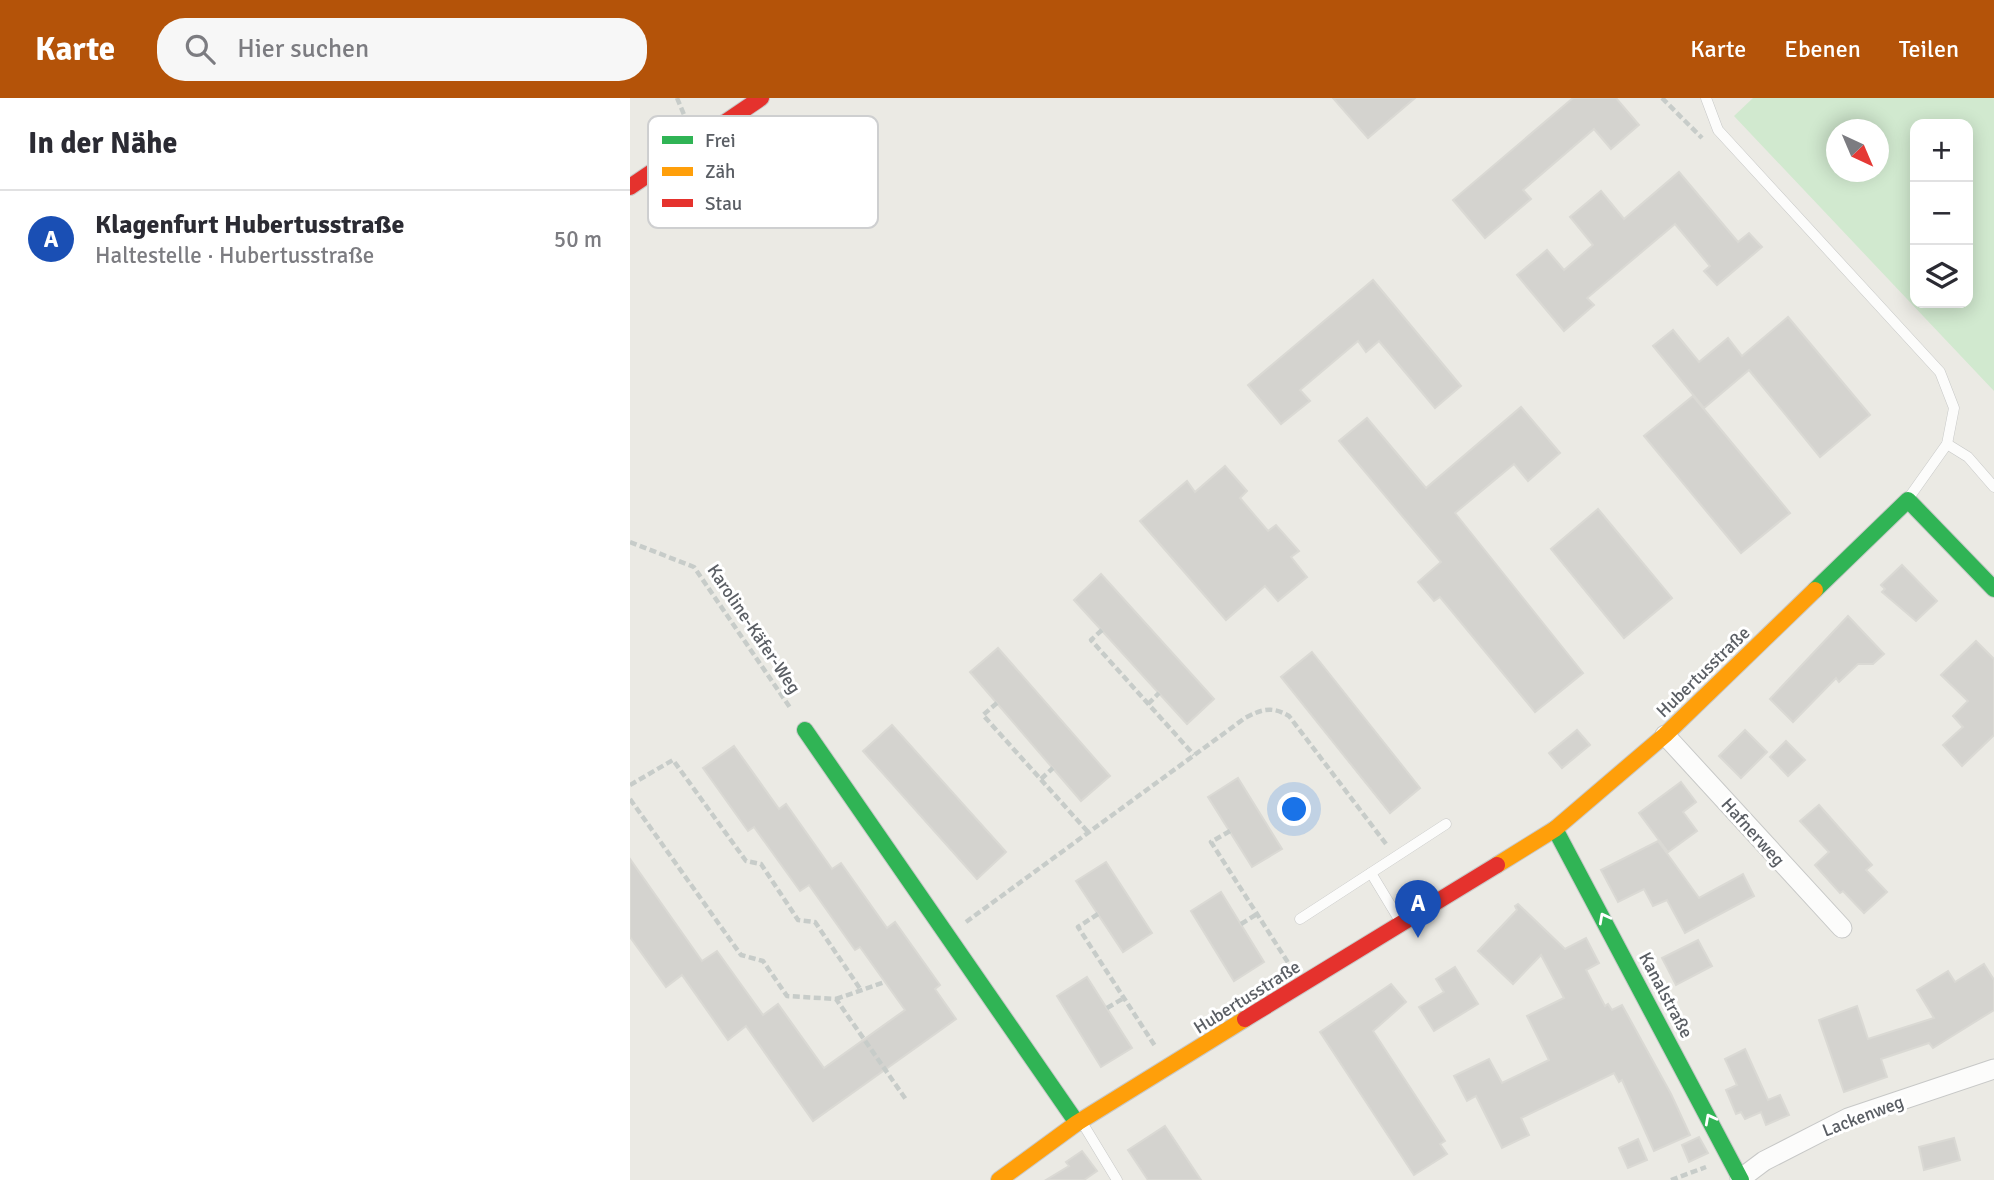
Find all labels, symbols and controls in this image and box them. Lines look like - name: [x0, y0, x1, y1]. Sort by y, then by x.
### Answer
- search box: [157, 18, 647, 81]
- text: Karte: [35, 29, 115, 70]
- icon: search: [181, 30, 219, 68]
- text: Hier suchen: [237, 33, 369, 65]
- text: Karte: [1690, 34, 1746, 64]
- text: Ebenen: [1784, 34, 1861, 64]
- text: Teilen: [1899, 34, 1959, 64]
- legend: [648, 116, 878, 228]
- north arrow: [1826, 119, 1889, 182]
- map controls: [1910, 119, 1973, 308]
- button: +: [1910, 119, 1973, 182]
- text: In der Nähe: [28, 125, 177, 162]
- text: Frei: [705, 129, 736, 153]
- text: Zäh: [705, 160, 735, 184]
- button: −: [1910, 182, 1973, 245]
- text: Stau: [705, 192, 742, 216]
- text: Klagenfurt Hubertusstraße: [95, 209, 405, 241]
- text: A: [44, 225, 58, 254]
- text: 50 m: [554, 225, 602, 254]
- text: Haltestelle · Hubertusstraße: [95, 241, 374, 270]
- button: layers: [1910, 245, 1973, 308]
- street label: Karoline-Käfer-Weg: [703, 560, 805, 698]
- street label: Hubertusstraße: [1652, 622, 1754, 722]
- your location: [1277, 792, 1311, 826]
- street label: Hafnerweg: [1717, 793, 1789, 871]
- pin: A: [1395, 880, 1441, 938]
- one-way arrow: [1599, 913, 1612, 925]
- street label: Kanalstraße: [1634, 948, 1698, 1042]
- street label: Hubertusstraße: [1190, 955, 1304, 1039]
- street label: Lackenweg: [1819, 1090, 1907, 1142]
- one-way arrow: [1704, 1114, 1718, 1126]

